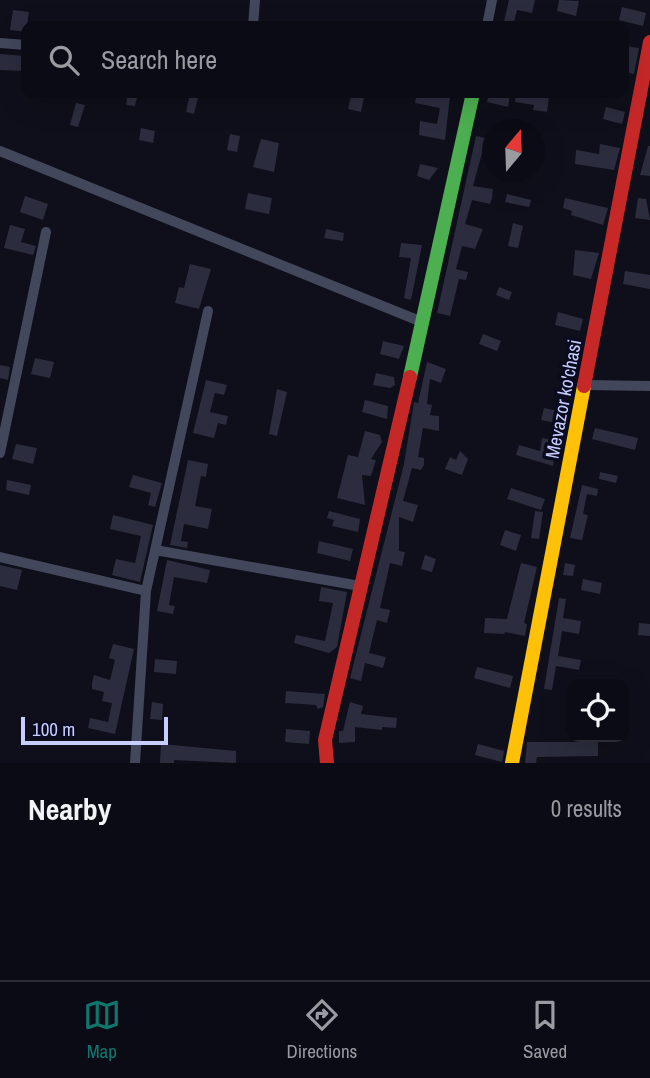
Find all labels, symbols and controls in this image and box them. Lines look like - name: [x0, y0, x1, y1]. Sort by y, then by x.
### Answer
- search box: [21, 21, 629, 98]
- icon: search: [45, 41, 83, 79]
- text: Search here: [101, 42, 217, 77]
- north arrow: [482, 119, 545, 182]
- street label: Mevazor ko'chasi: [539, 337, 587, 461]
- map controls: [566, 679, 629, 742]
- button: locate: [566, 679, 629, 742]
- scale bar: [21, 714, 168, 746]
- text: 100 m: [32, 716, 75, 742]
- text: Nearby: [28, 789, 111, 829]
- text: 0 results: [551, 793, 622, 824]
- tab: Map: [83, 996, 121, 1064]
- tab: Directions: [286, 996, 357, 1064]
- tab: Saved: [523, 996, 567, 1064]

